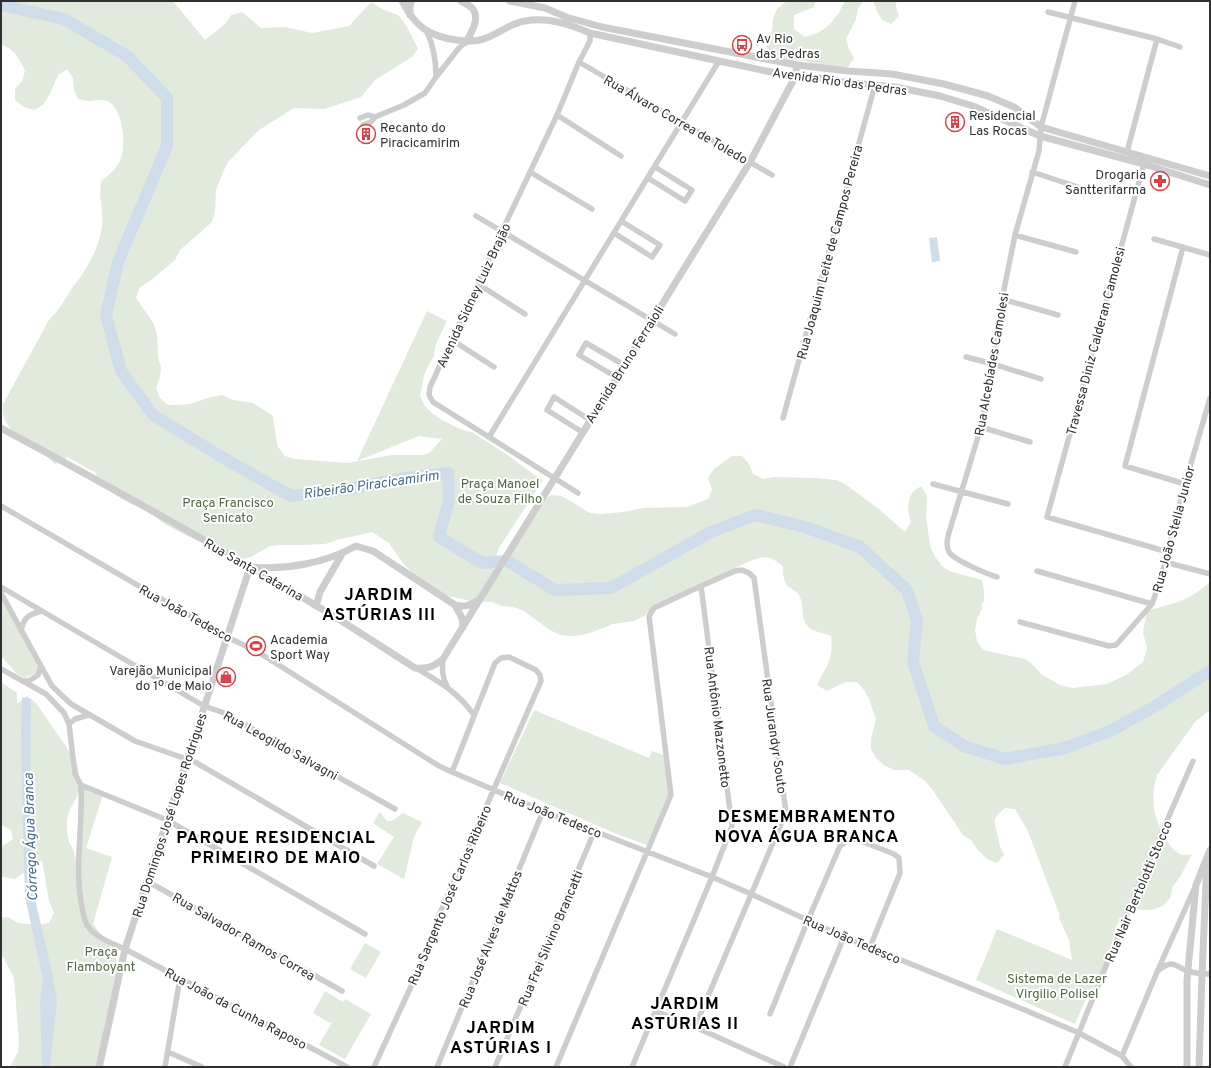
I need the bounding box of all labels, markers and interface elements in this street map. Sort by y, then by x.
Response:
place label: Av Rio das Pedras [756,32,820,63]
bus stop icon: Av Rio das Pedras [731,34,753,56]
street label: Avenida Rio das Pedras [771,66,908,100]
street label: Rua Álvaro Correa de Toledo [600,71,751,169]
place label: Residencial Las Rocas [969,109,1036,140]
building icon: Residencial Las Rocas [944,111,966,133]
place label: Recanto do Piracicamirim [380,121,460,152]
building icon: Recanto do Piracicamirim [355,123,377,145]
street label: Rua Joaquim Leite de Campos Pereira [795,143,867,362]
place label: Drogaria Santterifarma [1065,168,1146,199]
pharmacy icon: Drogaria Santterifarma [1149,170,1171,192]
street label: Avenida Sidney Luiz Brajão [434,221,515,371]
street label: Travessa Diniz Calderan Camolesi [1064,245,1130,438]
street label: Rua Alcebíades Camolesi [972,291,1013,437]
street label: Avenida Bruno Ferraioli [583,303,668,427]
street label: Rua João Stella Junior [1150,464,1200,595]
water label: Ribeirão Piracicamirim [302,467,441,503]
park label: Praça Manoel de Souza Filho [458,477,542,508]
park label: Praça Francisco Senicato [182,496,274,527]
street label: Rua Santa Catarina [201,536,305,606]
street label: Rua João Tedesco [136,582,235,647]
district label: JARDIM ASTÚRIAS III [322,585,436,627]
place label: Academia Sport Way [270,633,330,664]
sports icon: Academia Sport Way [245,635,267,657]
street label: Rua Antônio Mazzonetto [699,646,733,789]
place label: Varejão Municipal do 1º de Maio [109,664,212,695]
shop icon: Varejão Municipal do 1º de Maio [215,666,237,688]
street label: Rua Jurandyr Souto [757,678,789,795]
street label: Rua Leogildo Salvagni [220,709,340,785]
street label: Rua Domingos José Lopes Rodrigues [130,711,212,920]
water label: Córrego Água Branca [20,772,42,901]
street label: Rua João Tedesco [501,789,604,843]
street label: Rua Sargento José Carlos Ribeiro [406,803,496,988]
district label: DESMEMBRAMENTO NOVA ÁGUA BRANCA [715,807,899,849]
street label: Rua Nair Bertolotti Stocco [1103,818,1177,965]
district label: PARQUE RESIDENCIAL PRIMEIRO DE MAIO [176,828,376,870]
street label: Rua Frei Silvino Brancatti [516,868,588,1009]
street label: Rua José Alves de Mattos [457,869,527,1011]
street label: Rua Salvador Ramos Correa [169,890,317,985]
street label: Rua João Tedesco [800,913,902,969]
park label: Praça Flamboyant [66,945,136,976]
street label: Rua João da Cunha Raposo [161,966,309,1054]
park label: Sistema de Lazer Virgilio Polisel [1007,972,1107,1003]
district label: JARDIM ASTÚRIAS II [631,994,739,1036]
district label: JARDIM ASTÚRIAS I [450,1018,552,1060]

